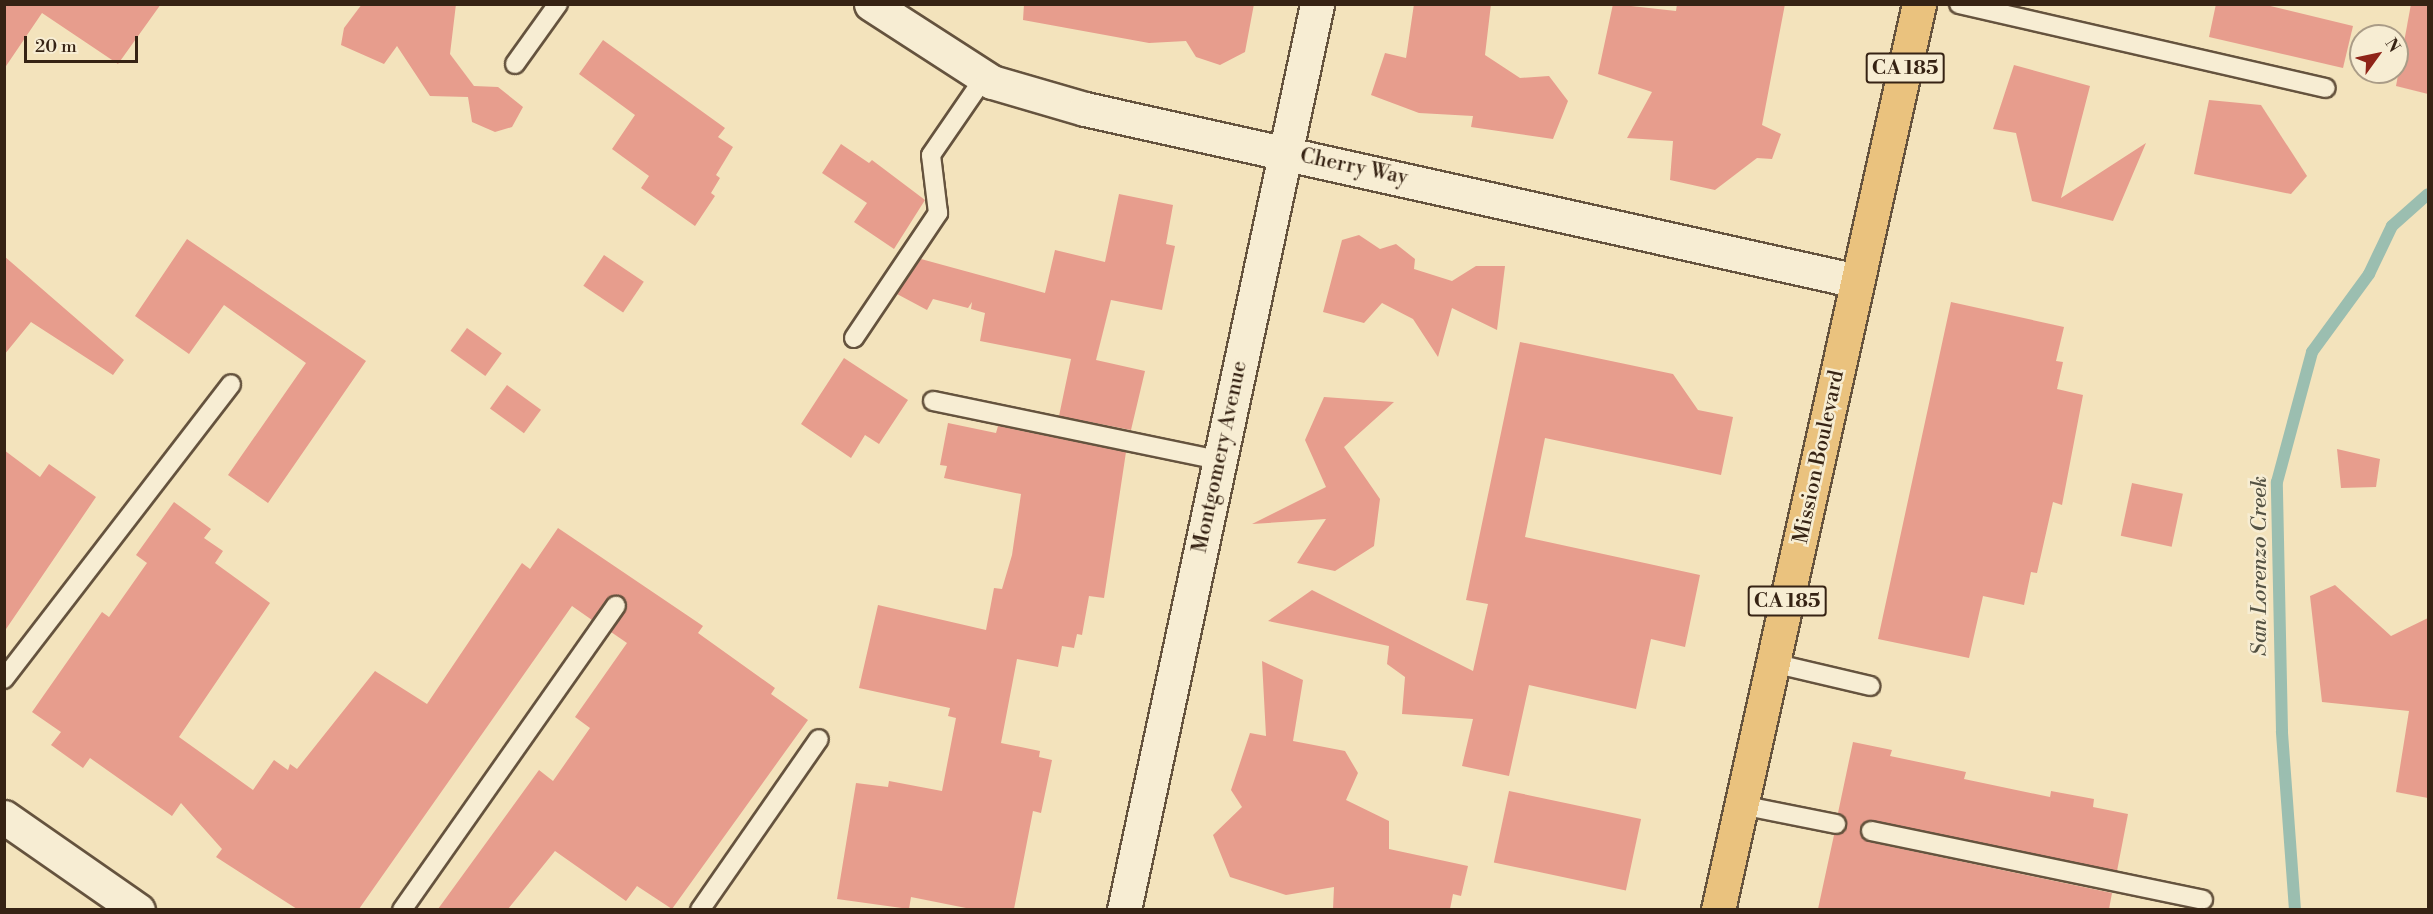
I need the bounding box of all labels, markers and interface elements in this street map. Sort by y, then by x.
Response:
scale bar [27,24,141,62]
north arrow [2349,24,2409,84]
text: 20 m [35,35,77,58]
text: N [2381,35,2404,56]
road number: CA 185 [1864,51,1946,85]
street label: Cherry Way [1298,143,1410,191]
street label: Montgomery Avenue [1187,359,1253,555]
street label: Mission Boulevard [1788,368,1850,546]
water label: San Lorenzo Creek [2247,476,2273,656]
road number: CA 185 [1746,584,1828,618]

